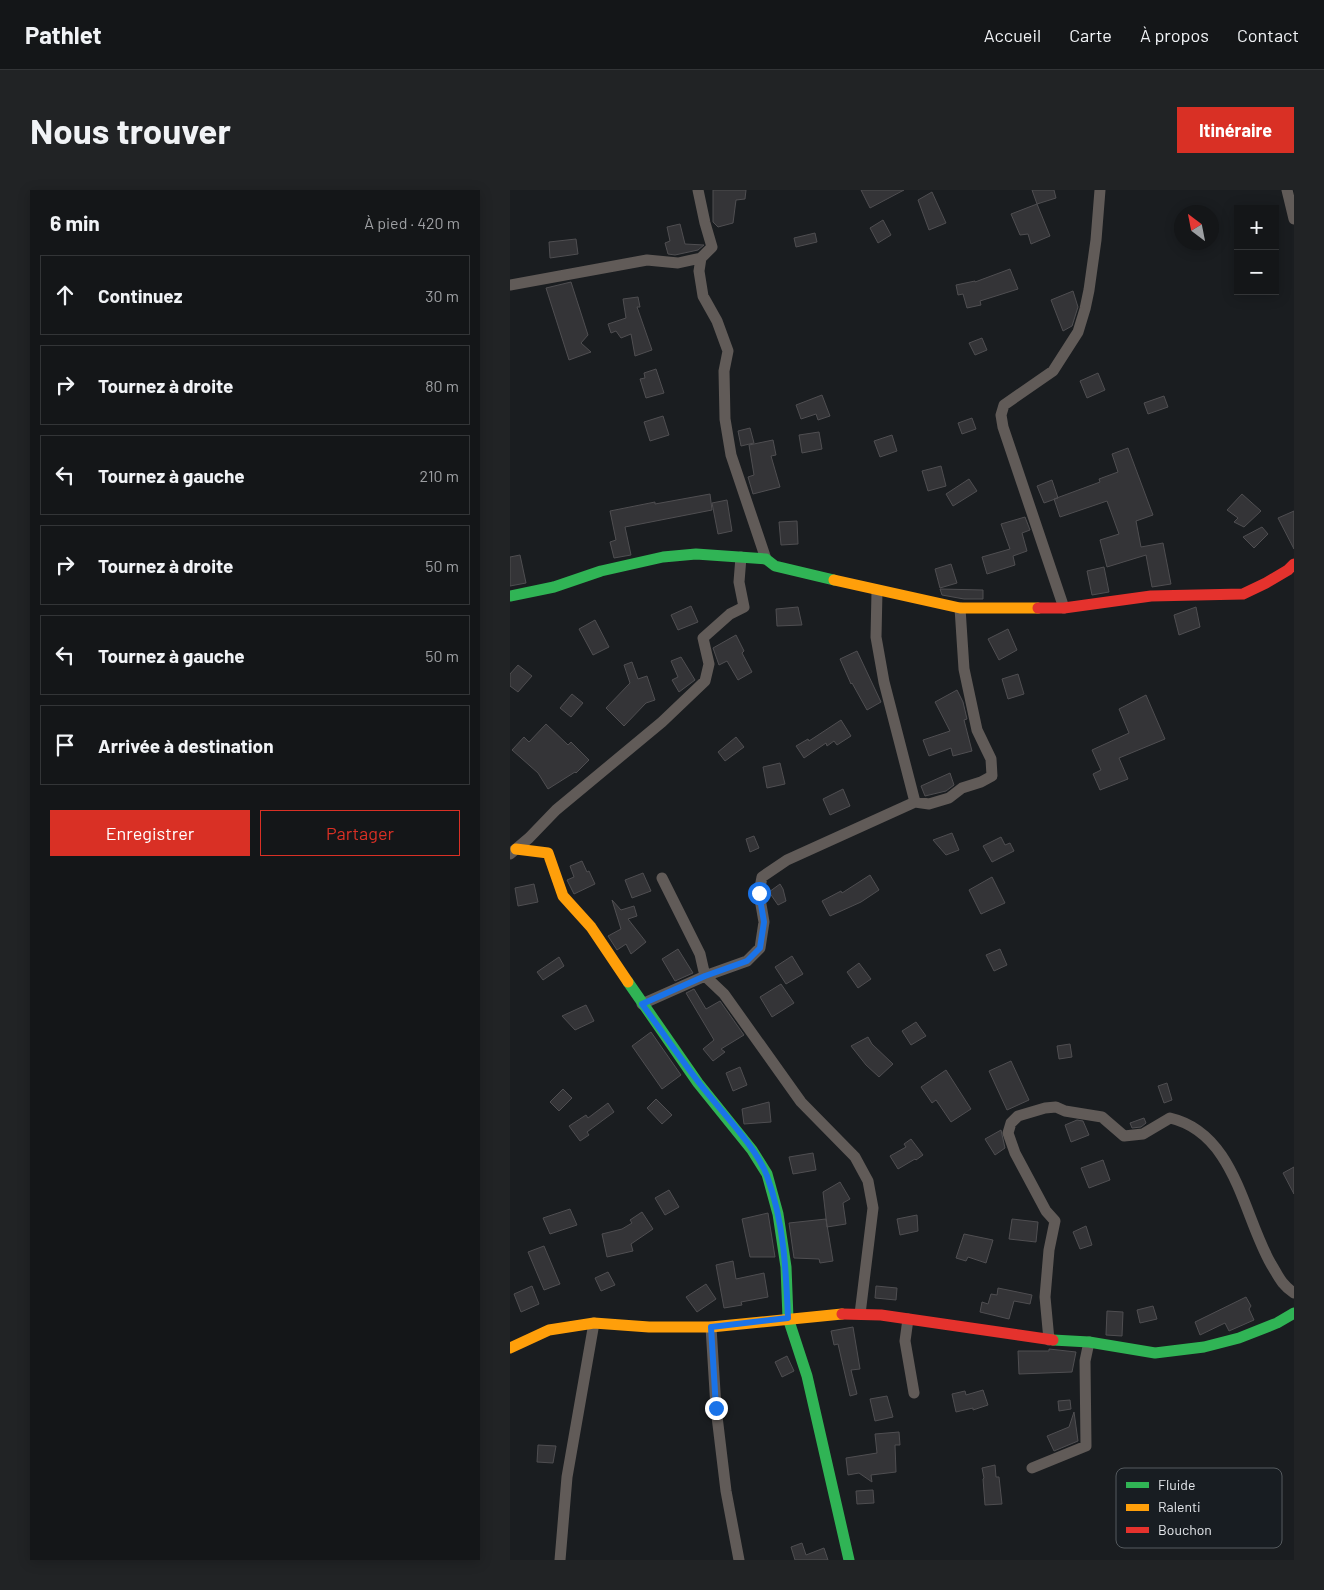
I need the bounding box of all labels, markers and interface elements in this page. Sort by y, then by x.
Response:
text: Pathlet [25,20,102,49]
text: Accueil [984,24,1041,46]
text: Carte [1069,24,1112,46]
text: À propos [1140,24,1209,46]
text: Contact [1237,24,1299,46]
button: Itinéraire [1177,107,1294,153]
text: Nous trouver [30,109,231,151]
north arrow [1174,205,1219,250]
map controls [1234,205,1279,295]
button: + [1234,205,1279,250]
text: 6 min [50,210,100,235]
text: À pied · 420 m [364,213,460,232]
button: − [1234,250,1279,295]
icon: ahead [51,281,79,309]
text: Continuez [98,284,182,307]
text: 30 m [425,286,459,305]
icon: right [51,371,79,399]
text: Tournez à droite [98,374,234,397]
text: 80 m [425,376,459,395]
icon: left [51,461,79,489]
text: Tournez à gauche [98,464,245,487]
text: 210 m [420,466,459,485]
icon: right [51,551,79,579]
text: Tournez à droite [98,554,234,577]
text: 50 m [425,556,459,575]
icon: left [51,641,79,669]
text: Tournez à gauche [98,644,245,667]
text: 50 m [425,646,459,665]
icon: arrive [51,731,79,759]
text: Arrivée à destination [98,734,274,757]
button: Enregistrer [50,810,250,856]
button: Partager [260,810,460,856]
route start [748,882,771,905]
route end [705,1397,728,1420]
legend [1116,1468,1282,1548]
text: Fluide [1158,1476,1195,1493]
text: Ralenti [1158,1498,1201,1515]
text: Bouchon [1158,1521,1212,1538]

